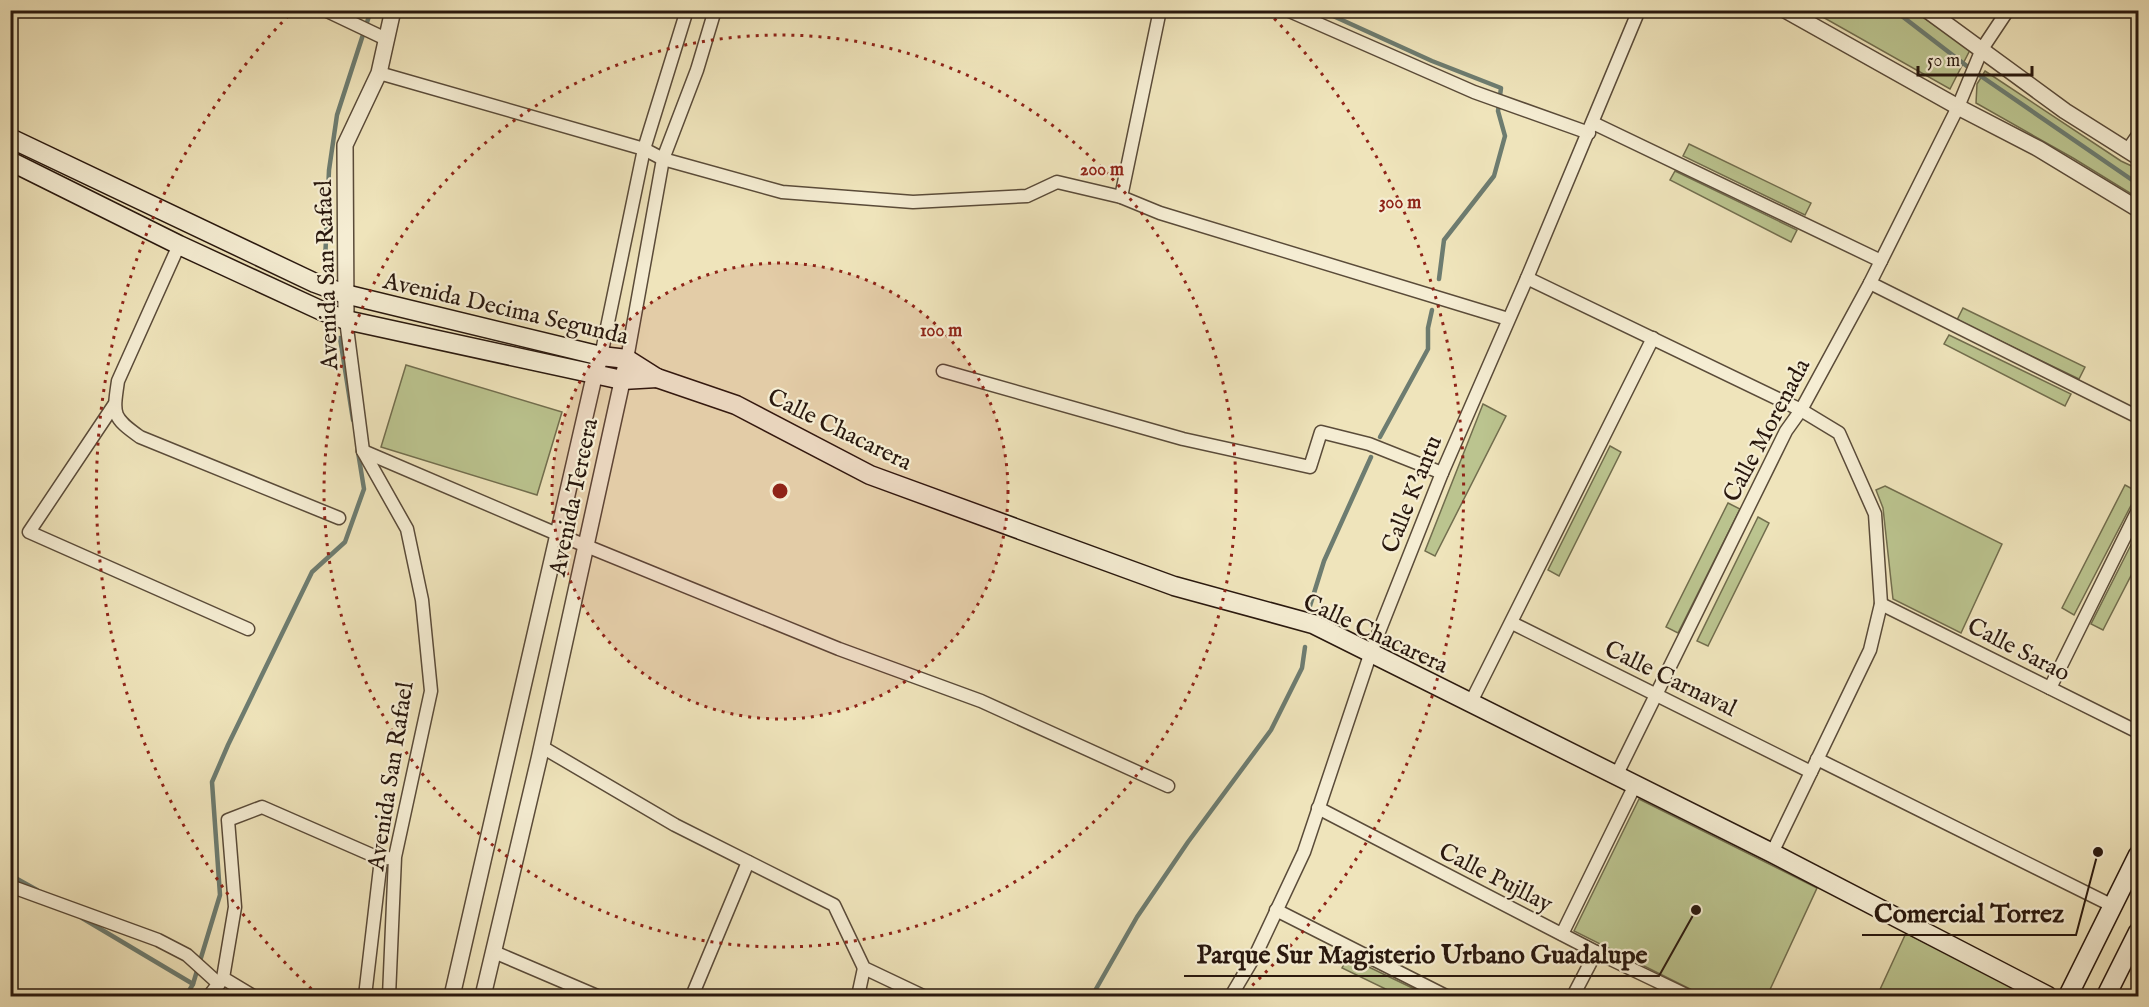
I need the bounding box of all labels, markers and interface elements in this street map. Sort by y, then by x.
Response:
scale bar [1918,39,2032,77]
text: 50 m [1927,50,1960,73]
text: 200 m [1080,159,1124,182]
street label: Avenida San Rafael [309,179,346,372]
text: 300 m [1379,192,1421,215]
street label: Avenida Decima Segunda [379,266,632,353]
text: 100 m [920,320,962,343]
street label: Calle Morenada [1717,353,1818,508]
street label: Calle Chacarera [762,382,917,479]
street label: Avenida Tercera [542,415,606,580]
street label: Calle K'antu [1375,431,1450,558]
centre of rings [770,481,790,501]
street label: Calle Chacarera [1298,587,1454,682]
street label: Calle Sarao [1962,611,2075,690]
street label: Calle Carnaval [1599,634,1742,725]
street label: Avenida San Rafael [361,679,422,874]
street label: Calle Pujllay [1433,836,1558,920]
callout: Comercial Torrez [1862,891,2076,935]
text: Comercial Torrez [1874,898,2064,931]
callout: Parque Sur Magisterio Urbano Guadalupe [1184,932,1659,976]
text: Parque Sur Magisterio Urbano Guadalupe [1197,939,1648,972]

